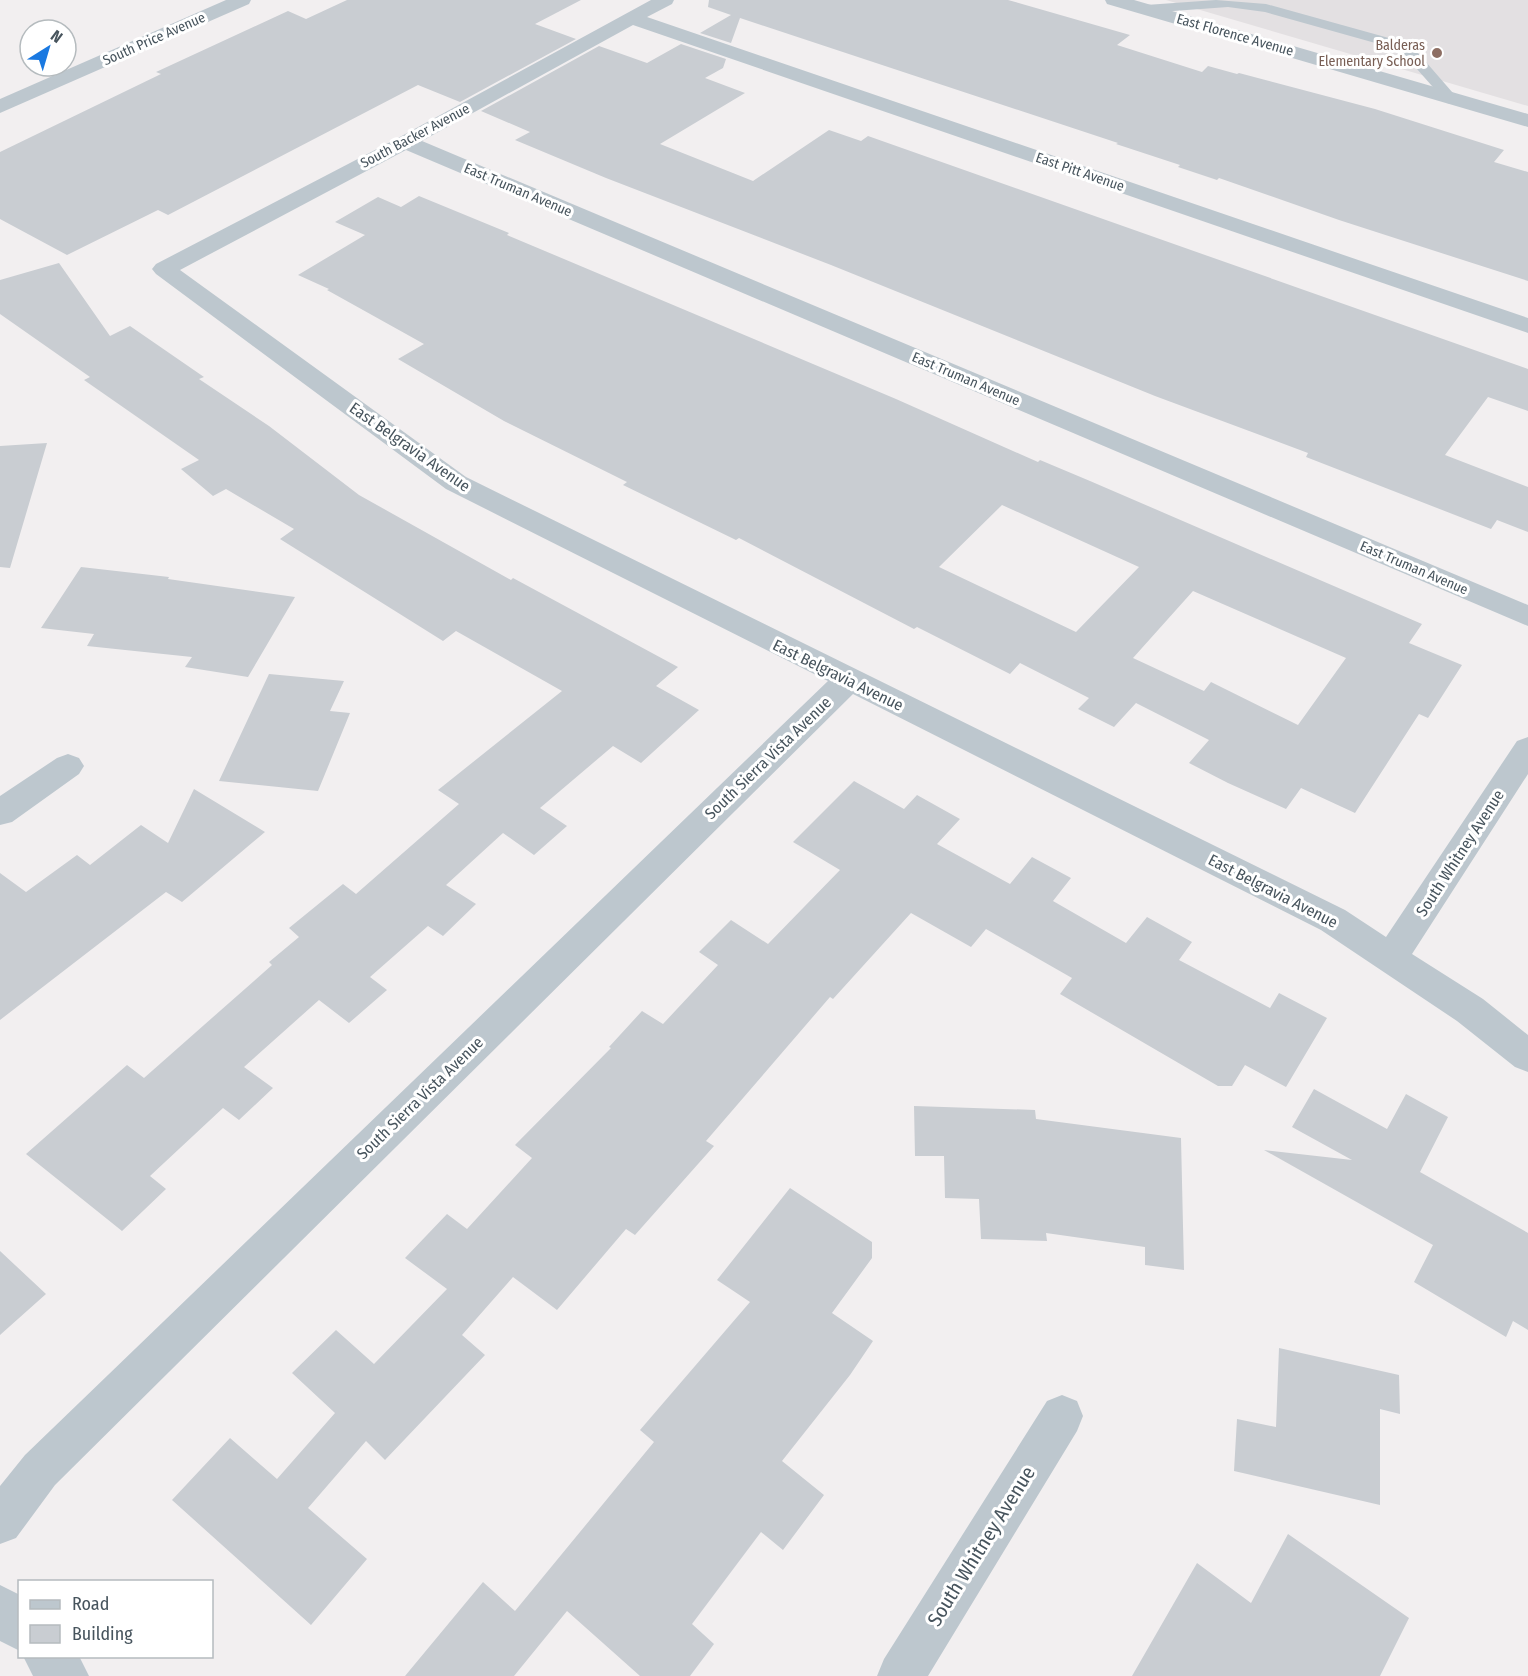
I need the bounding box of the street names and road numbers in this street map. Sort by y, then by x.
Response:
street label: South Price Avenue [100,9,208,69]
street label: East Florence Avenue [1175,10,1295,60]
street label: South Backer Avenue [358,100,472,172]
street label: East Pitt Avenue [1034,149,1127,195]
street label: East Truman Avenue [461,160,575,220]
street label: East Truman Avenue [909,349,1023,409]
street label: East Belgravia Avenue [346,398,474,496]
street label: East Truman Avenue [1357,538,1471,598]
street label: East Belgravia Avenue [770,635,906,715]
street label: South Sierra Vista Avenue [701,693,835,823]
street label: South Whitney Avenue [1412,786,1508,920]
street label: East Belgravia Avenue [1205,850,1341,932]
street label: South Sierra Vista Avenue [353,1033,487,1163]
street label: South Whitney Avenue [922,1462,1040,1630]

